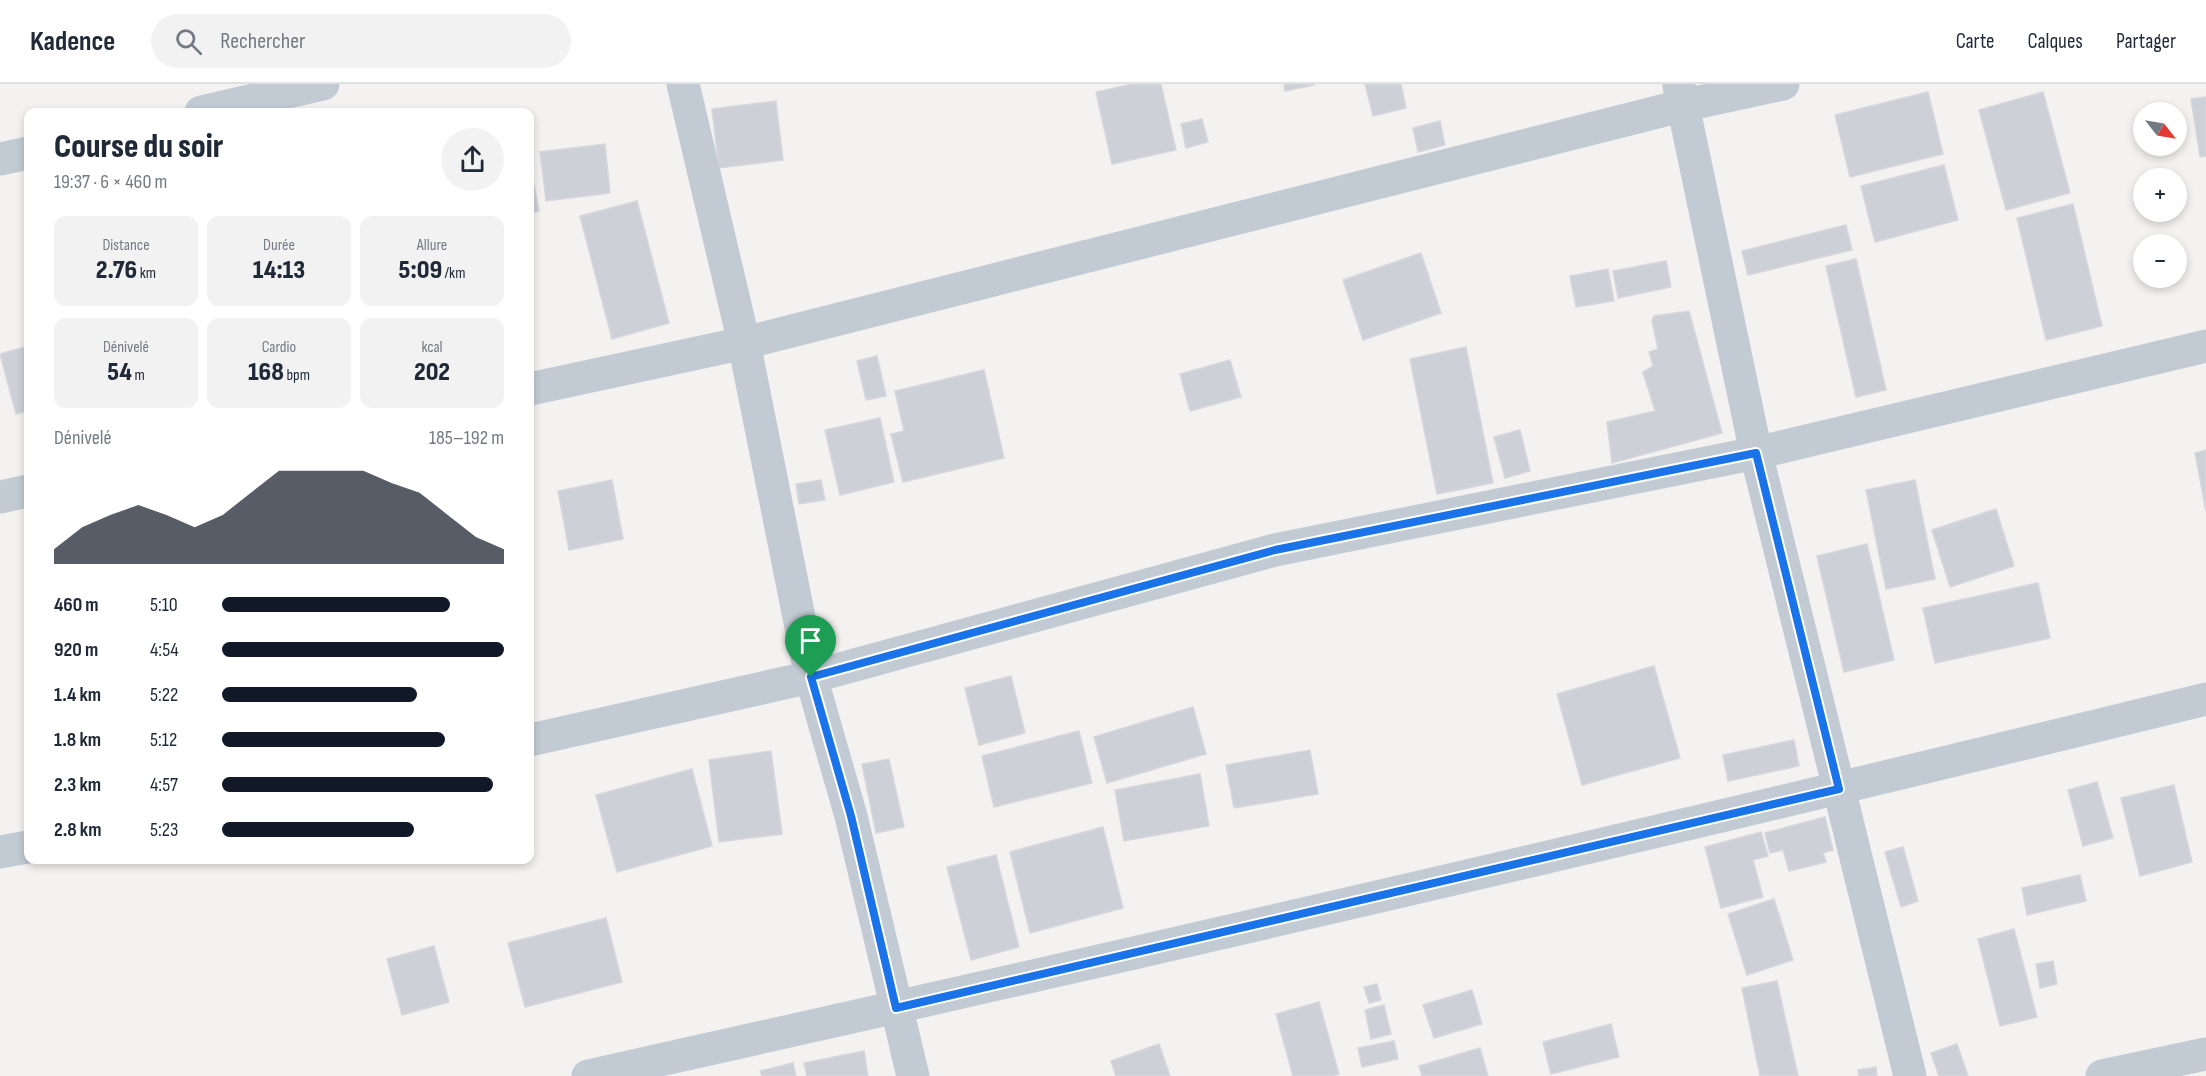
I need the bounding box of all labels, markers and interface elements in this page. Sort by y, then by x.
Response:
search box [151,14,571,68]
text: Kadence [30,25,115,58]
icon: search [172,25,205,58]
text: Rechercher [220,28,305,55]
text: Carte [1956,29,1995,54]
text: Calques [2028,29,2083,54]
text: Partager [2116,29,2176,54]
north arrow [2133,102,2187,156]
map controls [2133,102,2187,288]
text: Course du soir [54,127,223,167]
button: share [441,128,504,191]
button: + [2133,168,2187,222]
text: 19:37 · 6 × 460 m [54,170,167,194]
button: − [2133,234,2187,288]
text: Distance [102,236,150,255]
text: Durée [263,236,295,255]
text: Allure [417,236,447,255]
text: 2.76 [96,255,137,286]
text: 14:13 [253,255,305,286]
text: 5:09 [399,255,442,286]
text: km [137,264,156,283]
text: /km [442,264,465,283]
text: Dénivelé [103,338,149,357]
text: Cardio [262,338,296,357]
text: kcal [421,338,443,357]
text: 54 [107,357,132,388]
text: 168 [248,357,284,388]
text: 202 [414,357,450,388]
text: m [132,366,145,385]
text: bpm [284,366,310,385]
text: Dénivelé [54,426,112,450]
text: 185–192 m [429,426,504,450]
text: 460 m [54,593,99,617]
text: 5:10 [150,593,178,617]
pin [785,615,836,677]
icon: arrive [794,624,827,657]
text: 920 m [54,638,98,662]
text: 4:54 [150,638,179,662]
text: 1.4 km [54,683,101,707]
text: 5:22 [150,683,178,707]
text: 1.8 km [54,728,101,752]
text: 5:12 [150,728,177,752]
text: 2.3 km [54,773,101,797]
text: 4:57 [150,773,178,797]
text: 2.8 km [54,818,102,842]
text: 5:23 [150,818,178,842]

